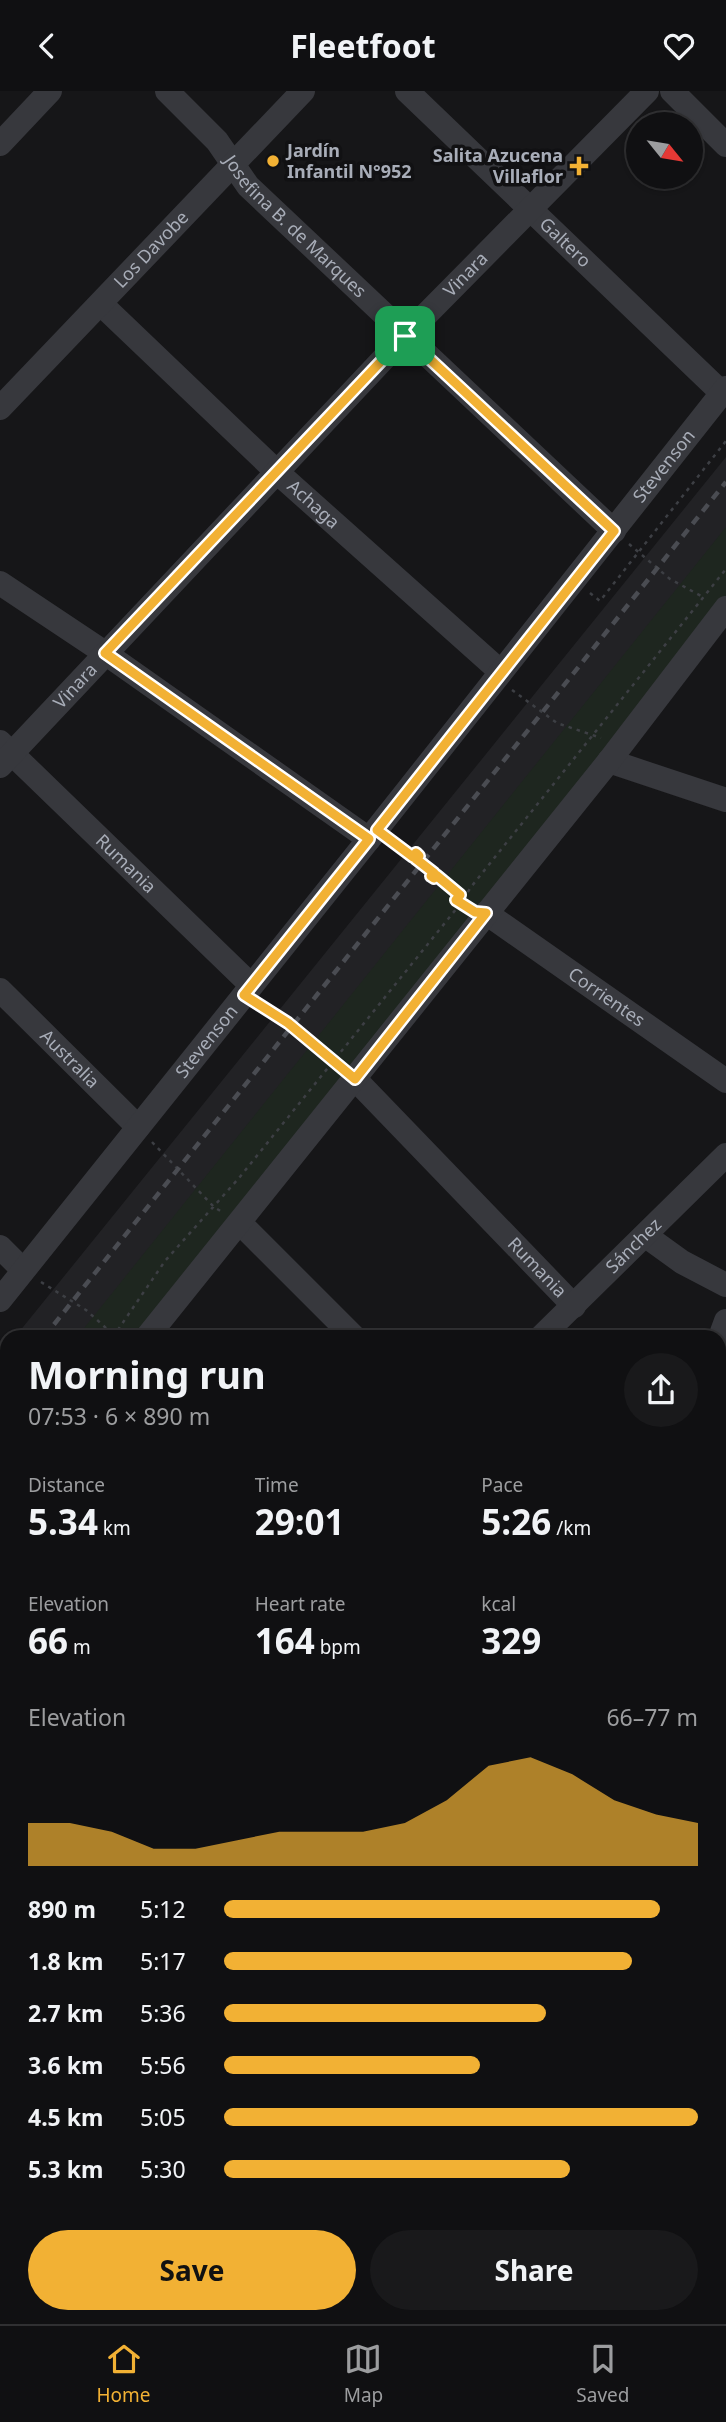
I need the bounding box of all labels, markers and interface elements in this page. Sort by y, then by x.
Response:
text: Fleetfoot [290,24,436,67]
icon: back [28,27,66,65]
icon: heart [660,27,698,65]
north arrow [626,112,704,189]
map controls [626,112,703,189]
place label: Jardín Infantil N°952 [285,138,412,183]
place label: Salita Azucena Villaflor [433,143,563,188]
street label: Josefina B. de Marques [218,148,372,302]
marker: Jardín Infantil N°952 [265,153,281,169]
marker: Salita Azucena Villaflor [569,156,589,176]
street label: Los Davobe [108,205,193,293]
street label: Galtero [535,212,597,272]
street label: Vinara [437,246,492,302]
pin [375,306,435,366]
icon: arrive [386,317,424,355]
street label: Stevenson [627,424,700,507]
street label: Achaga [283,474,345,534]
street label: Vinara [47,657,102,713]
street label: Rumania [91,828,162,898]
street label: Corrientes [564,961,650,1032]
street label: Stevenson [169,999,243,1083]
street label: Australia [35,1024,105,1093]
street label: Sánchez [600,1212,666,1278]
street label: Rumania [503,1231,572,1302]
text: Morning run [28,1348,266,1400]
button: share [624,1353,698,1427]
text: 07:53 · 6 × 890 m [28,1400,210,1432]
text: Distance [28,1472,105,1498]
text: Time [255,1472,299,1498]
text: Pace [481,1472,523,1498]
text: 5.34 [28,1498,98,1545]
text: 29:01 [255,1498,345,1545]
text: 5:26 [481,1498,551,1545]
text: km [98,1515,131,1541]
text: /km [551,1515,591,1541]
text: Elevation [28,1591,109,1617]
text: Heart rate [255,1591,345,1617]
text: kcal [481,1591,516,1617]
text: 66 [28,1617,68,1664]
text: 164 [255,1617,315,1664]
text: 329 [481,1617,541,1664]
text: m [68,1634,91,1660]
text: bpm [315,1634,361,1660]
text: Elevation [28,1701,126,1733]
text: 66–77 m [606,1701,698,1733]
text: 890 m [28,1893,96,1925]
text: 5:12 [140,1893,186,1925]
text: 1.8 km [28,1945,103,1977]
text: 5:17 [140,1945,186,1977]
text: 2.7 km [28,1997,103,2029]
text: 5:36 [140,1997,186,2029]
text: 3.6 km [28,2049,103,2081]
text: 5:56 [140,2049,186,2081]
text: 4.5 km [28,2101,103,2133]
text: 5:05 [140,2101,186,2133]
text: 5.3 km [28,2153,103,2185]
text: 5:30 [140,2153,186,2185]
button: Save [28,2230,356,2310]
button: Share [370,2230,698,2310]
tab: Home [97,2340,151,2408]
tab: Map [344,2340,383,2408]
tab: Saved [576,2340,629,2408]

